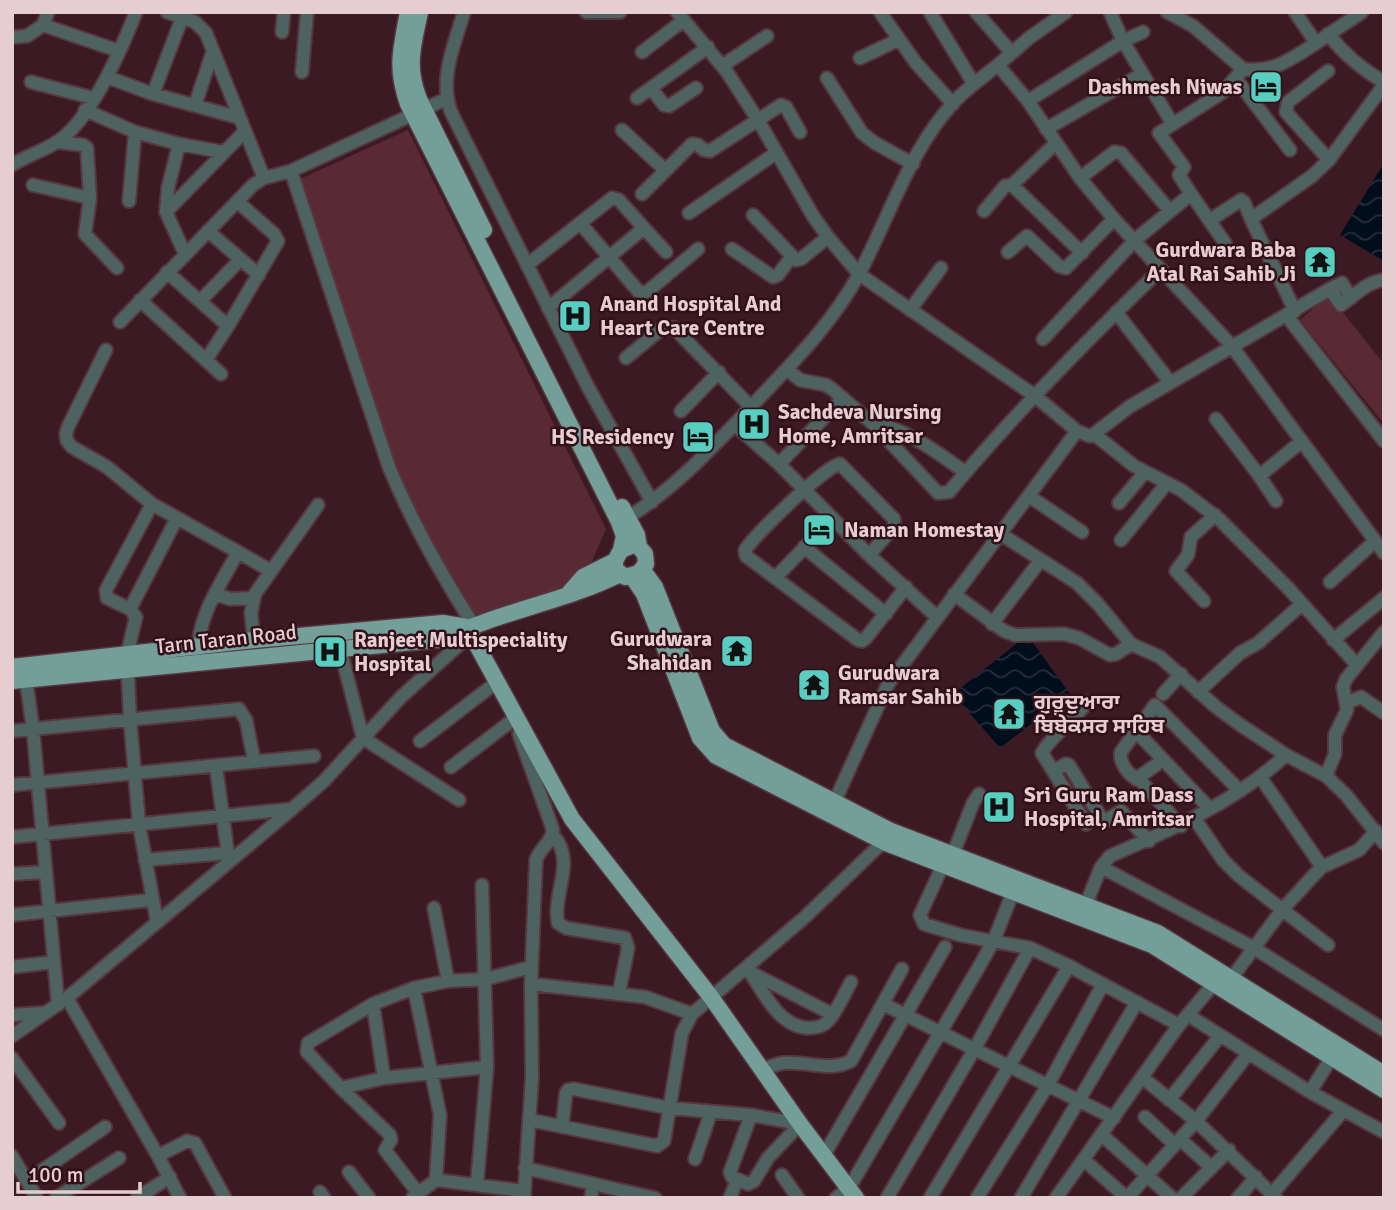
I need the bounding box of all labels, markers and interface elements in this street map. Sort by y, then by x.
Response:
hotel icon: Dashmesh Niwas [1247,68,1285,106]
place label: Dashmesh Niwas [1087,74,1242,100]
place label: Gurdwara Baba Atal Rai Sahib Ji [1147,237,1296,287]
temple icon: Gurdwara Baba Atal Rai Sahib Ji [1301,243,1339,281]
place label: Anand Hospital And Heart Care Centre [600,291,781,341]
hospital icon: Anand Hospital And Heart Care Centre [556,297,594,335]
place label: Sachdeva Nursing Home, Amritsar [778,399,942,449]
hospital icon: Sachdeva Nursing Home, Amritsar [735,405,773,443]
hotel icon: HS Residency [679,418,717,456]
place label: HS Residency [551,424,675,450]
hotel icon: Naman Homestay [800,511,838,549]
place label: Naman Homestay [844,517,1005,543]
street label: Tarn Taran Road [154,619,298,659]
place label: Gurudwara Shahidan [610,626,712,676]
place label: Ranjeet Multispeciality Hospital [354,627,568,677]
temple icon: Gurudwara Shahidan [718,632,756,670]
hospital icon: Ranjeet Multispeciality Hospital [311,633,349,671]
place label: Gurudwara Ramsar Sahib [838,660,963,710]
temple icon: Gurudwara Ramsar Sahib [795,666,833,704]
place label: ਗੁਰੂਦੁਆਰਾ ਬਿਬੇਕਸਰ ਸਾਹਿਬ [1033,689,1165,739]
temple icon: ਗੁਰੂਦੁਆਰਾ ਬਿਬੇਕਸਰ ਸਾਹਿਬ [990,695,1028,733]
place label: Sri Guru Ram Dass Hospital, Amritsar [1024,782,1194,832]
hospital icon: Sri Guru Ram Dass Hospital, Amritsar [980,788,1018,826]
scale bar [18,1150,140,1194]
text: 100 m [28,1162,83,1188]

